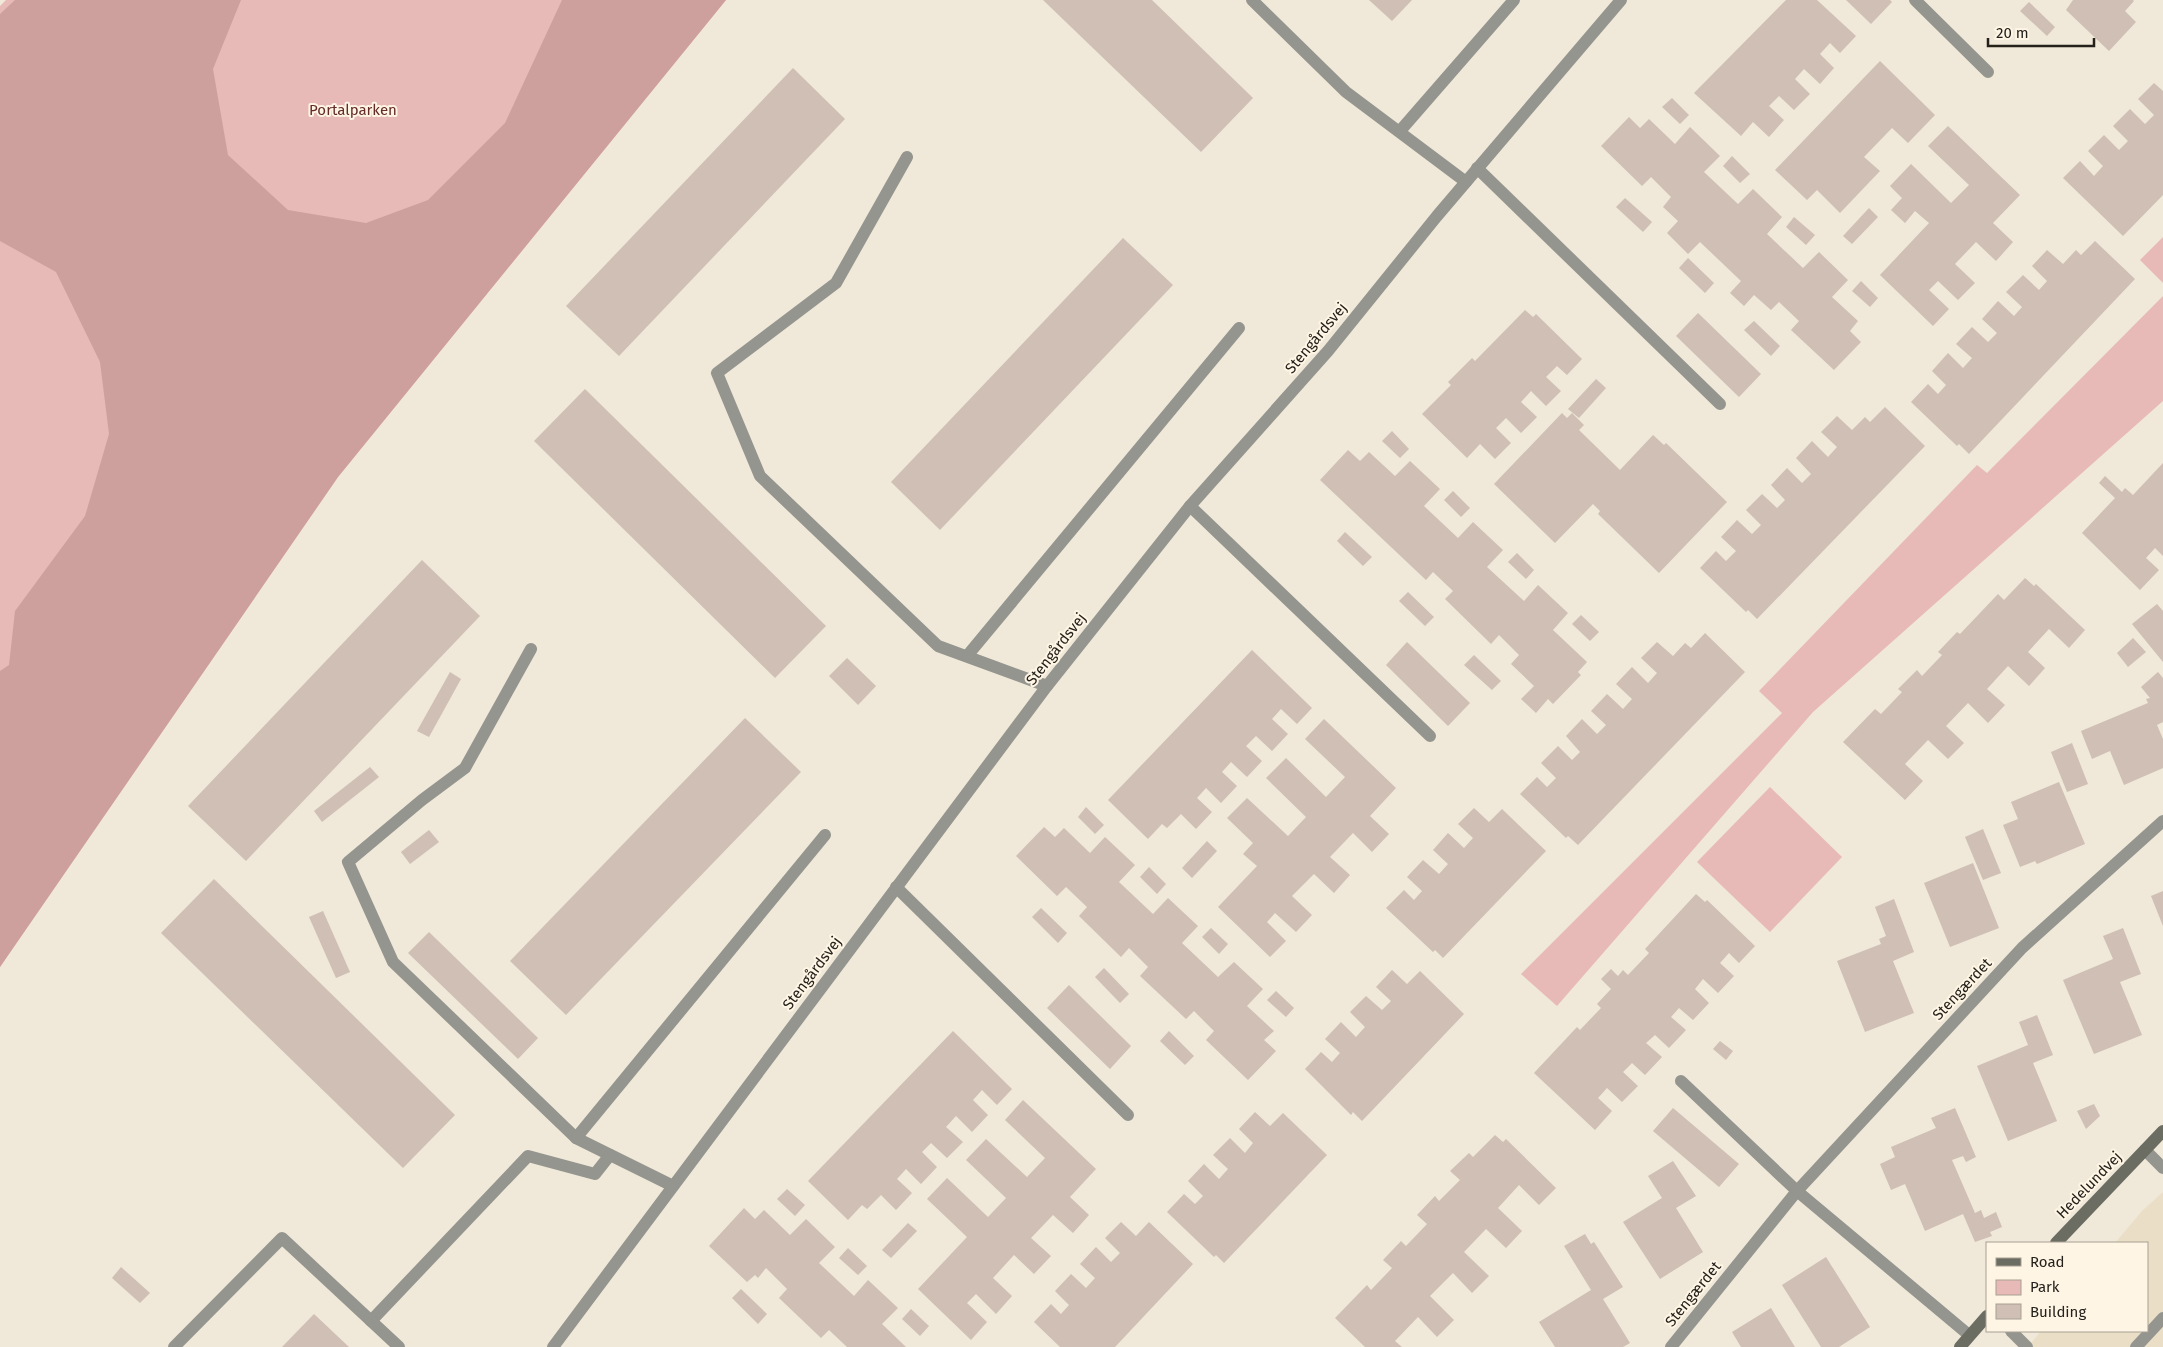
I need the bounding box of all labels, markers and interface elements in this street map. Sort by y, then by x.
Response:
scale bar [1988,15,2094,47]
text: 20 m [1996,24,2029,42]
park label: Portalparken [309,101,397,119]
street label: Stengårdsvej [1281,299,1351,377]
street label: Stengårdsvej [1022,609,1090,689]
street label: Stengårdsvej [779,933,845,1013]
street label: Stengærdet [1929,954,1996,1024]
street label: Hedelundvej [2053,1148,2125,1222]
legend [1986,1242,2148,1332]
text: Road [2030,1253,2065,1271]
street label: Stengærdet [1661,1257,1725,1330]
text: Park [2030,1278,2060,1296]
text: Building [2030,1303,2086,1321]

